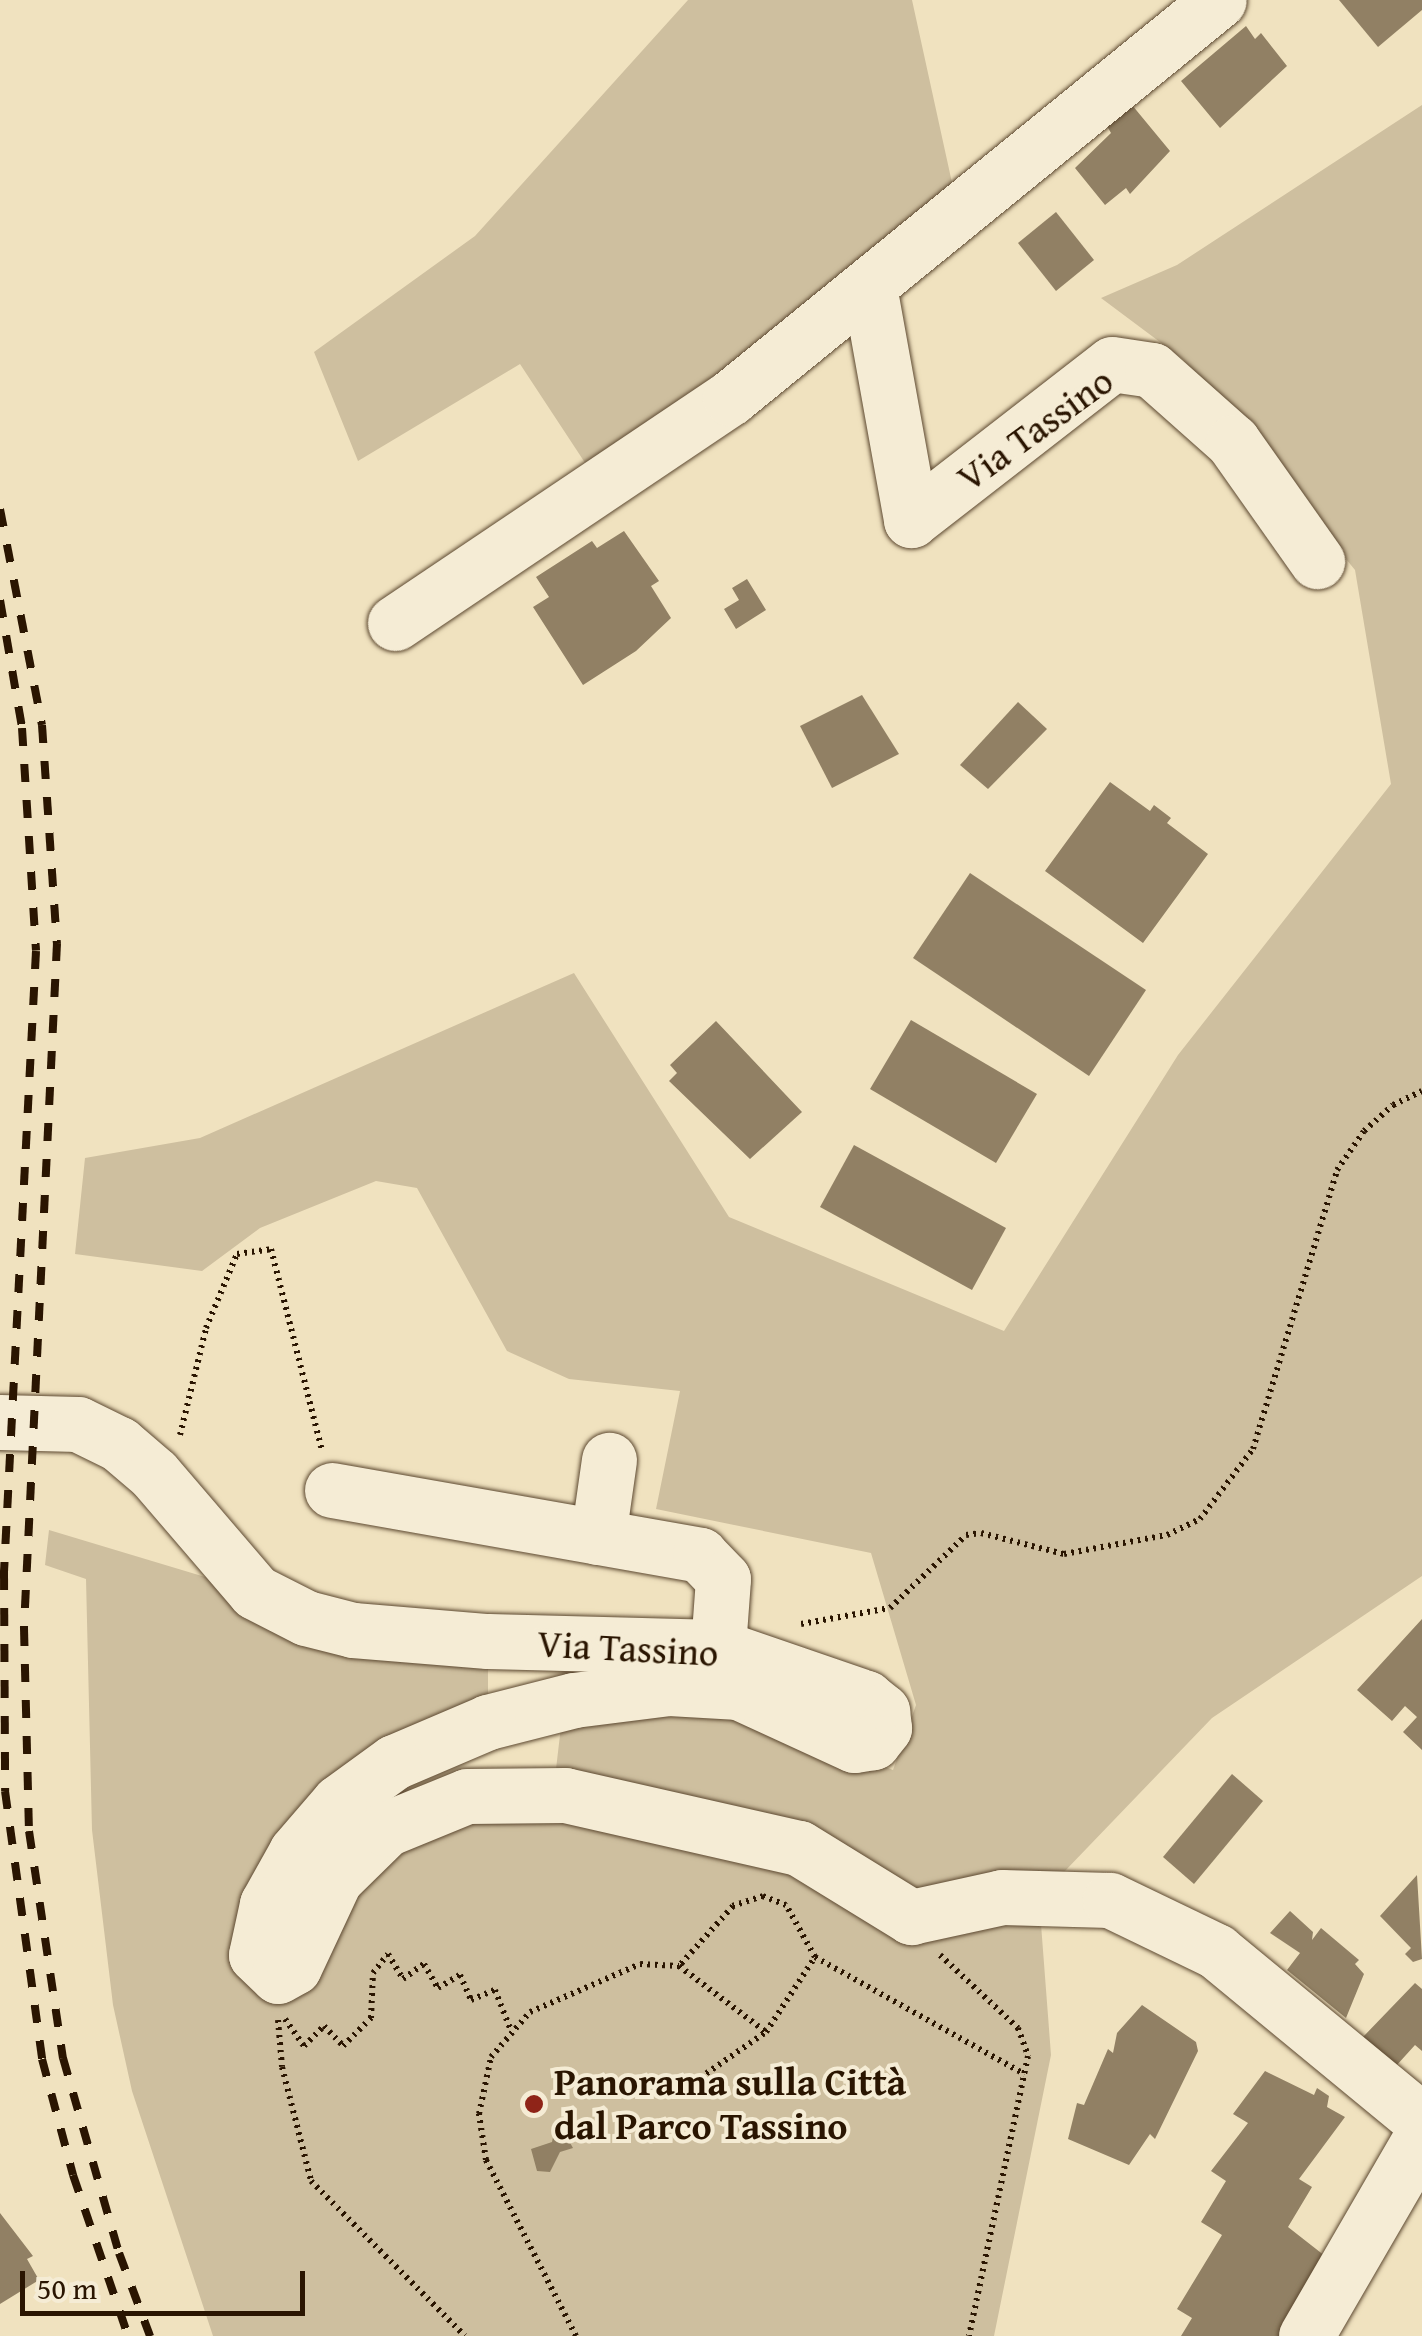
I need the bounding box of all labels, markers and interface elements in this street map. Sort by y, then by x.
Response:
street label: Via Tassino [948,357,1122,501]
street label: Via Tassino [536,1620,720,1676]
place label: Panorama sulla Città dal Parco Tassino [554,2059,906,2148]
marker: Panorama sulla Città dal Parco Tassino [523,2093,545,2115]
scale bar [25,2251,310,2313]
text: 50 m [37,2266,97,2310]

